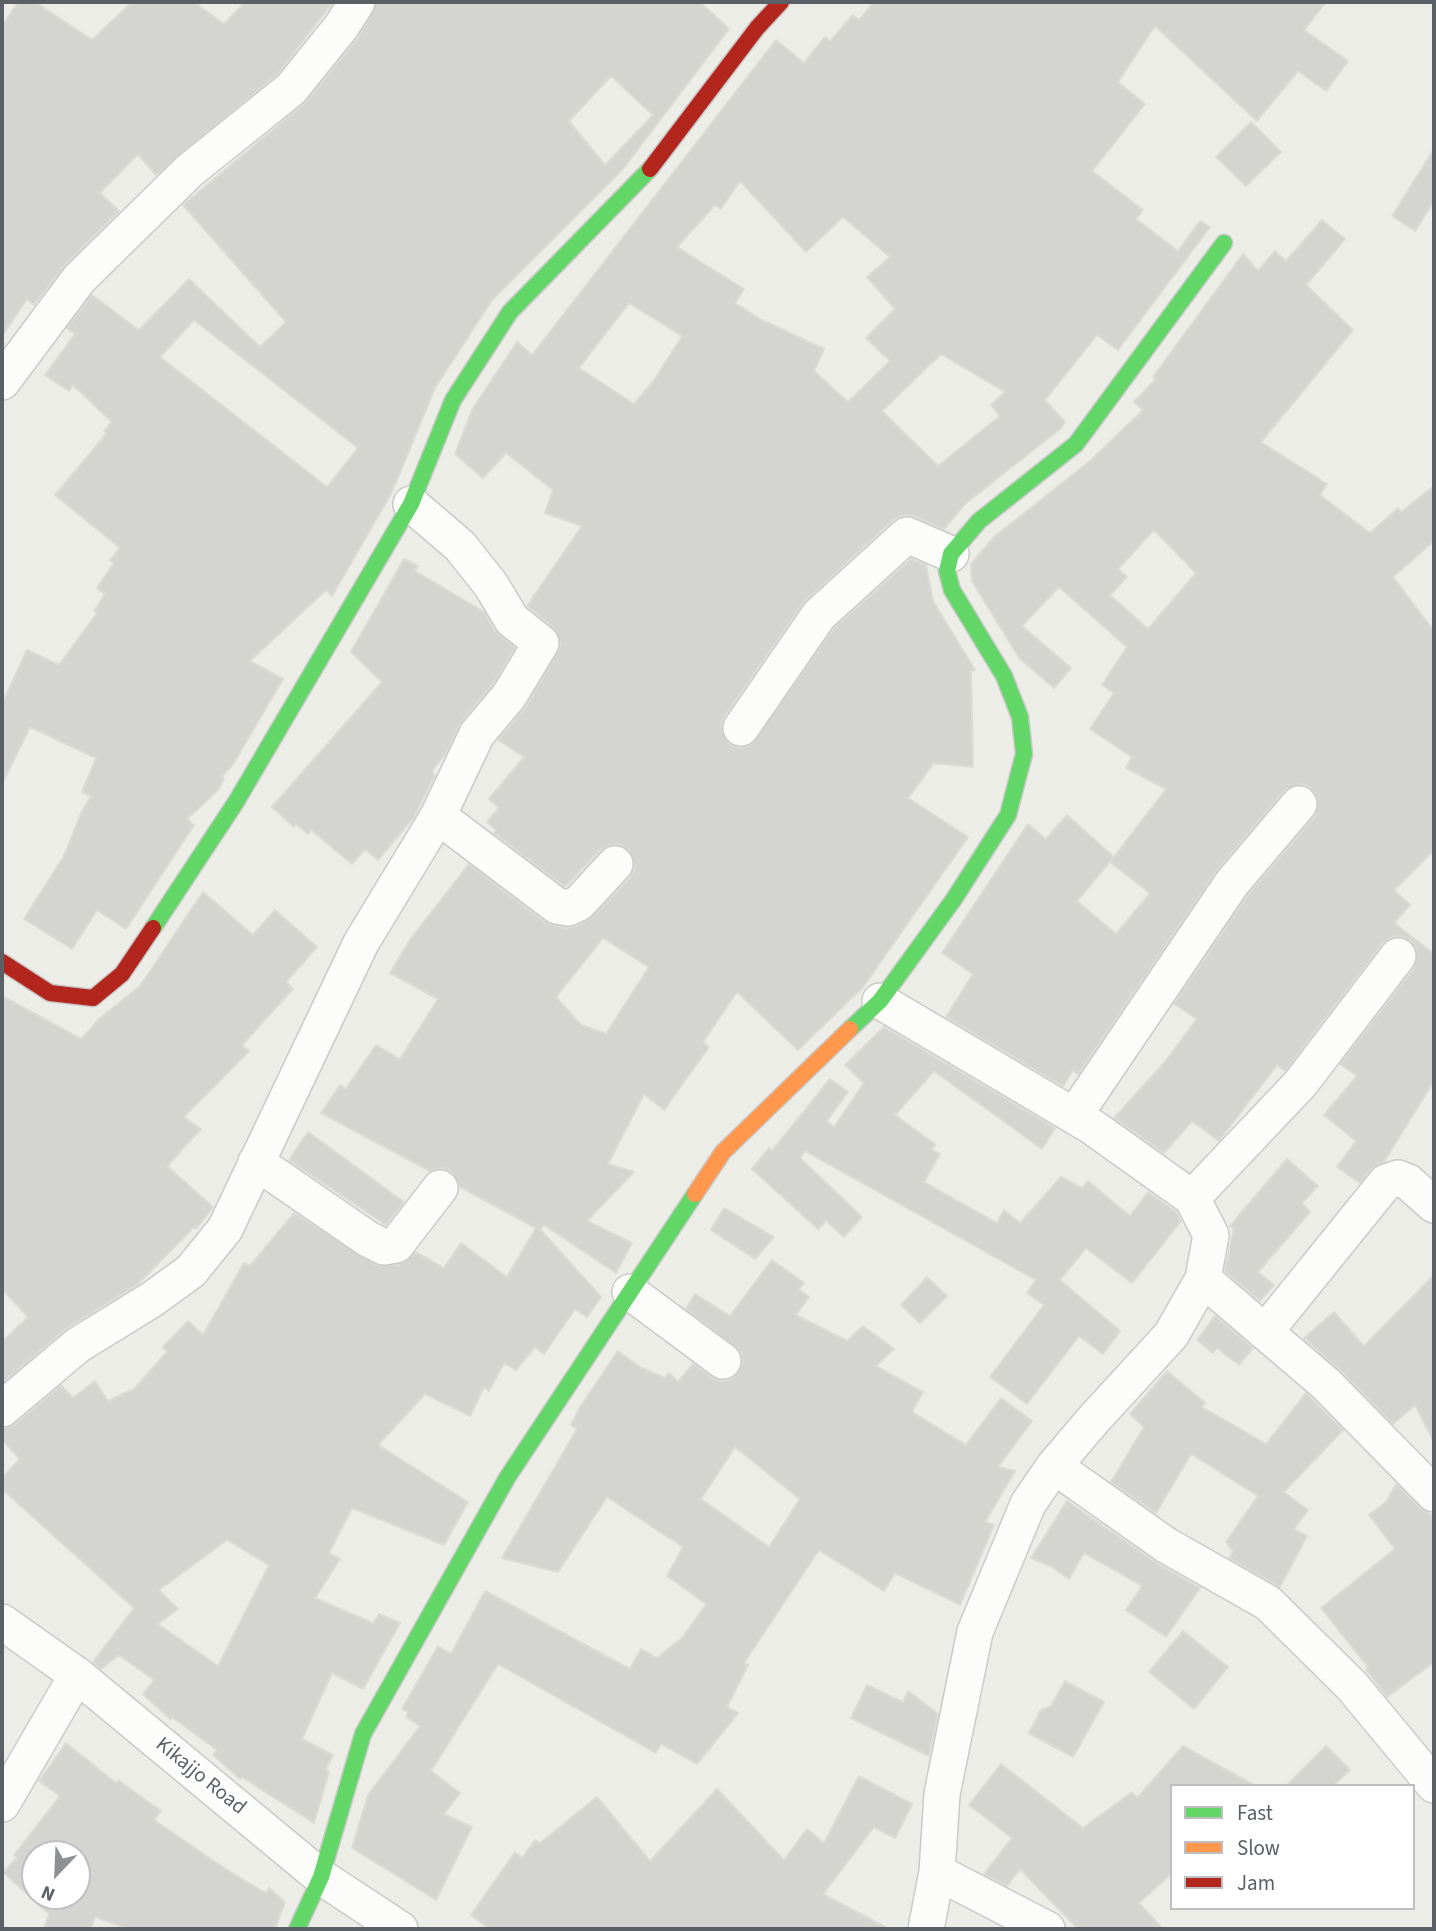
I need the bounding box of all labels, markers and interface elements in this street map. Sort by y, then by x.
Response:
street label: Kikajjo Road [150,1733,250,1821]
legend [1170,1784,1415,1910]
text: Fast [1237,1798,1273,1828]
text: Slow [1237,1833,1280,1863]
north arrow [21,1840,91,1910]
text: Jam [1237,1868,1275,1898]
text: N [37,1878,59,1908]

